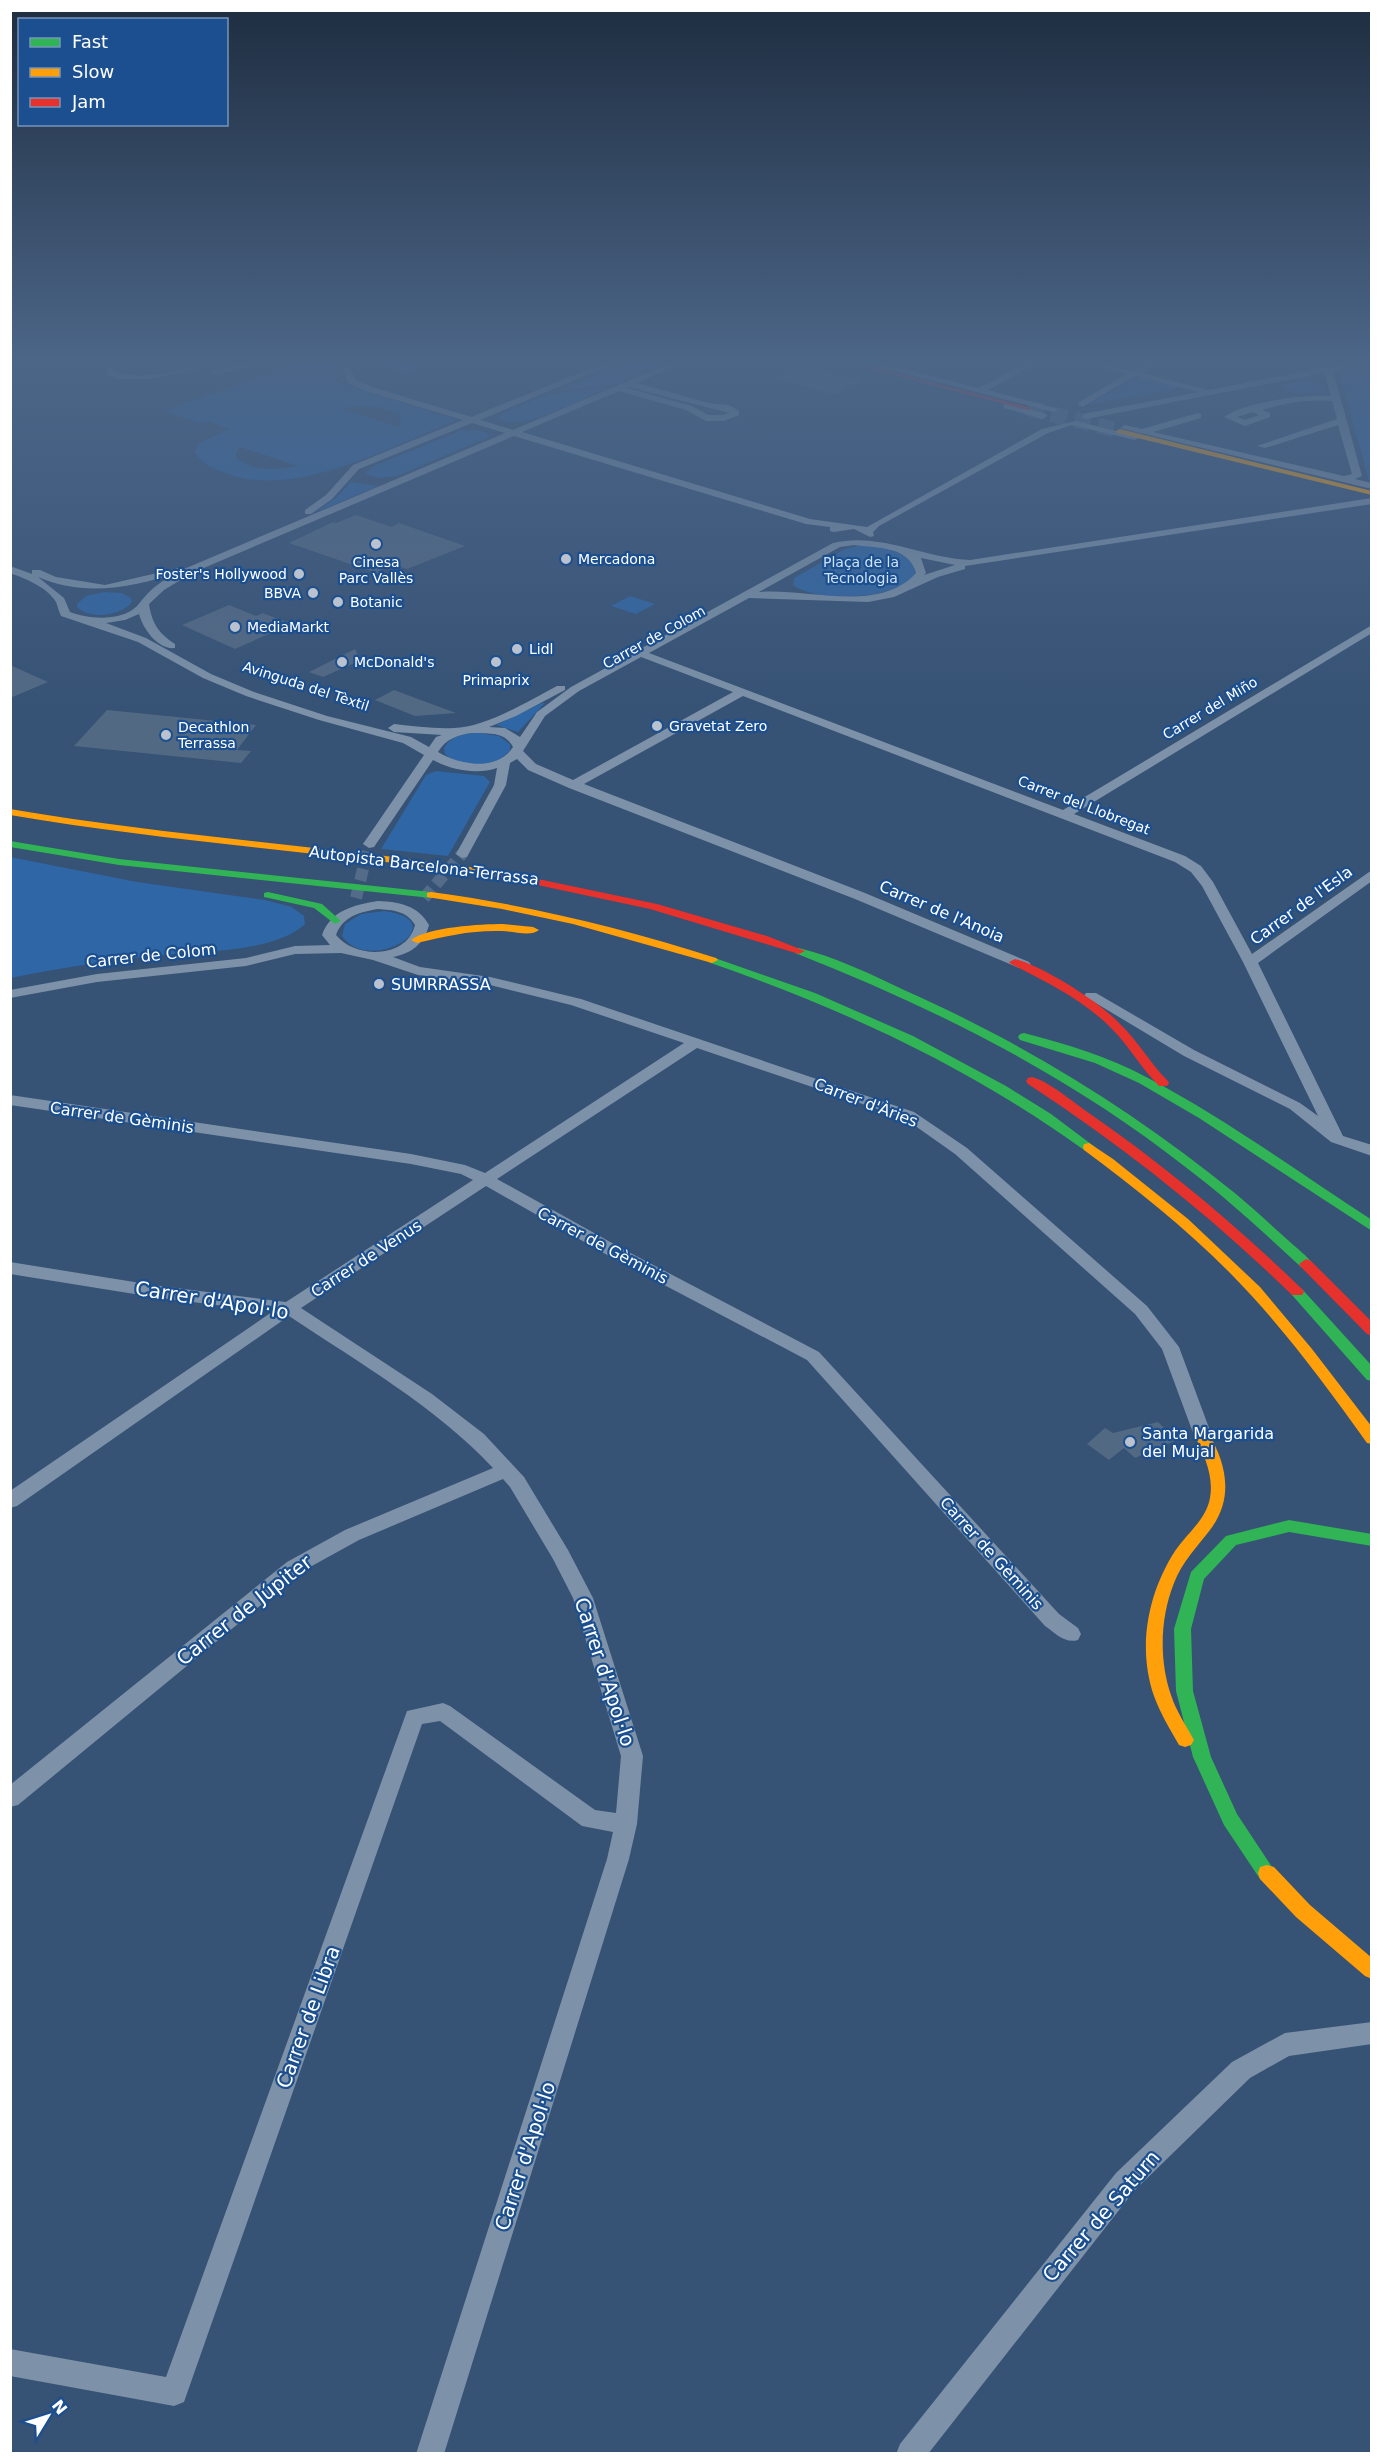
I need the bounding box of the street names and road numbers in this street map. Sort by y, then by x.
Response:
street label: Carrer de Colom [600,602,708,672]
street label: Avinguda del Tèxtil [241,658,371,714]
street label: Carrer del Miño [1160,673,1260,743]
street label: Carrer del Llobregat [1016,772,1153,838]
street label: Autopista Barcelona-Terrassa [308,842,540,889]
street label: Carrer de l'Esla [1247,862,1356,949]
street label: Carrer de l'Anoia [876,877,1007,946]
street label: Carrer de Colom [85,939,217,972]
street label: Carrer d'Àries [811,1074,920,1131]
street label: Carrer de Gèminis [49,1098,195,1137]
street label: Carrer de Gèminis [534,1203,671,1288]
street label: Carrer de Venus [307,1216,425,1301]
street label: Carrer d'Apol·lo [133,1276,291,1324]
street label: Carrer de Gèminis [936,1493,1047,1614]
street label: Carrer de Júpiter [171,1549,317,1670]
street label: Carrer d'Apol·lo [570,1594,640,1750]
street label: Carrer de Libra [271,1942,345,2092]
street label: Carrer d'Apol·lo [490,2078,560,2234]
street label: Carrer de Saturn [1037,2145,1165,2287]

